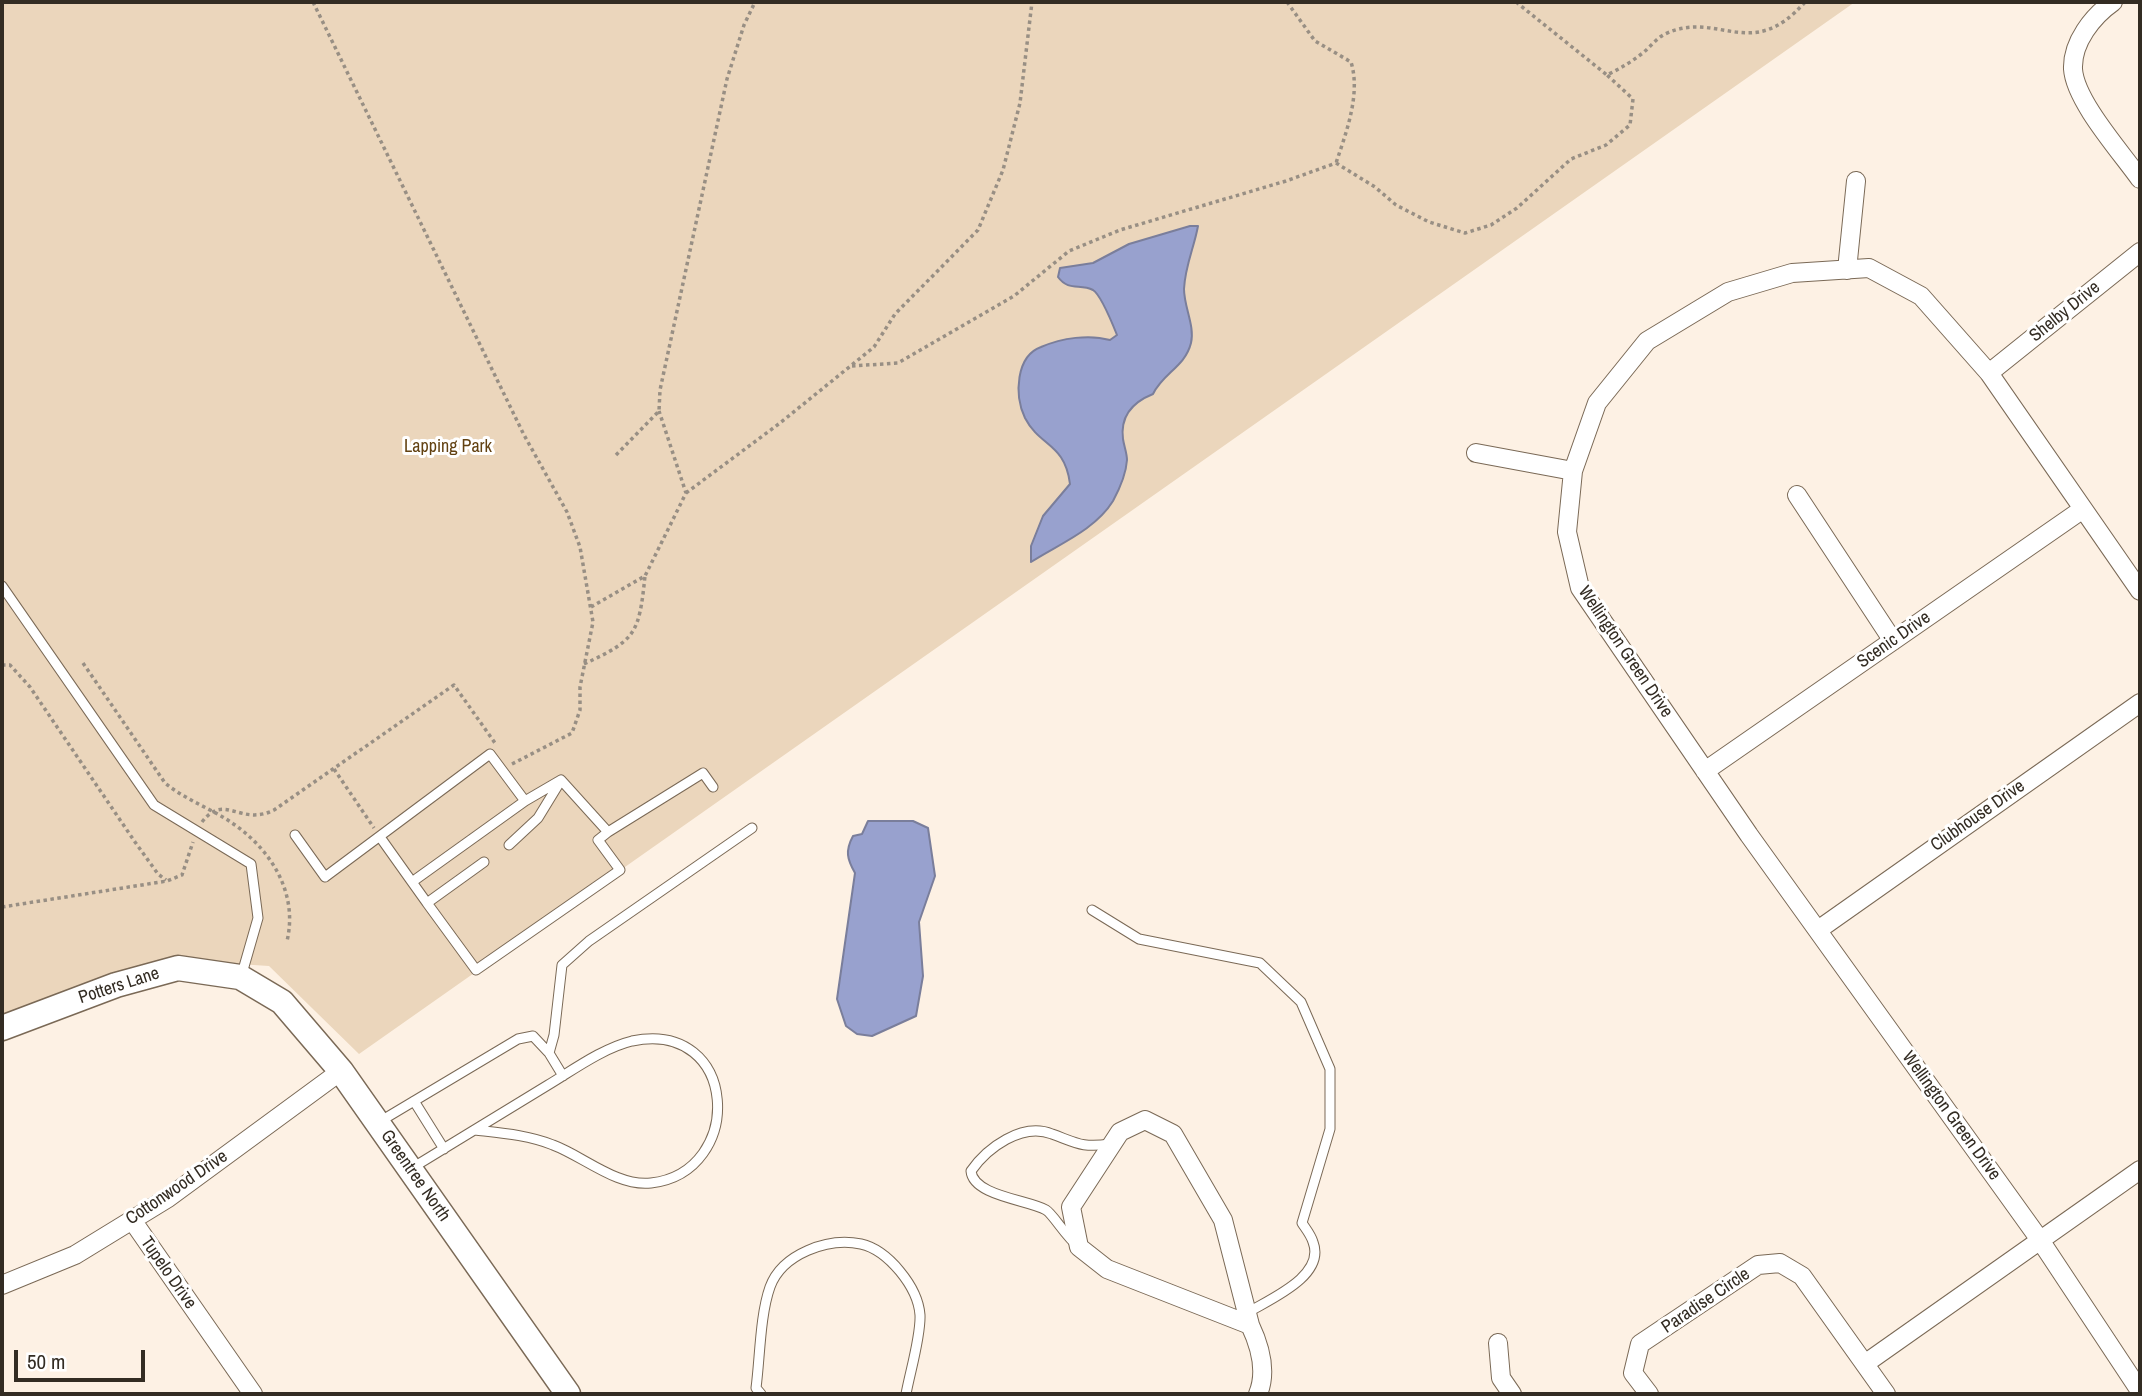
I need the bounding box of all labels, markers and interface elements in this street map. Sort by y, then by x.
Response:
street label: Shelby Drive [2025,277,2105,347]
park label: Lapping Park [404,436,492,458]
street label: Wellington Green Drive [1573,582,1677,722]
street label: Scenic Drive [1853,607,1935,673]
street label: Clubhouse Drive [1927,776,2029,856]
street label: Potters Lane [76,963,162,1009]
street label: Wellington Green Drive [1897,1047,2005,1185]
street label: Greentree North [376,1126,454,1226]
street label: Cottonwood Drive [122,1146,232,1230]
street label: Tupelo Drive [135,1233,201,1313]
street label: Paradise Circle [1658,1264,1754,1338]
scale bar [18,1336,149,1380]
text: 50 m [27,1347,65,1376]

